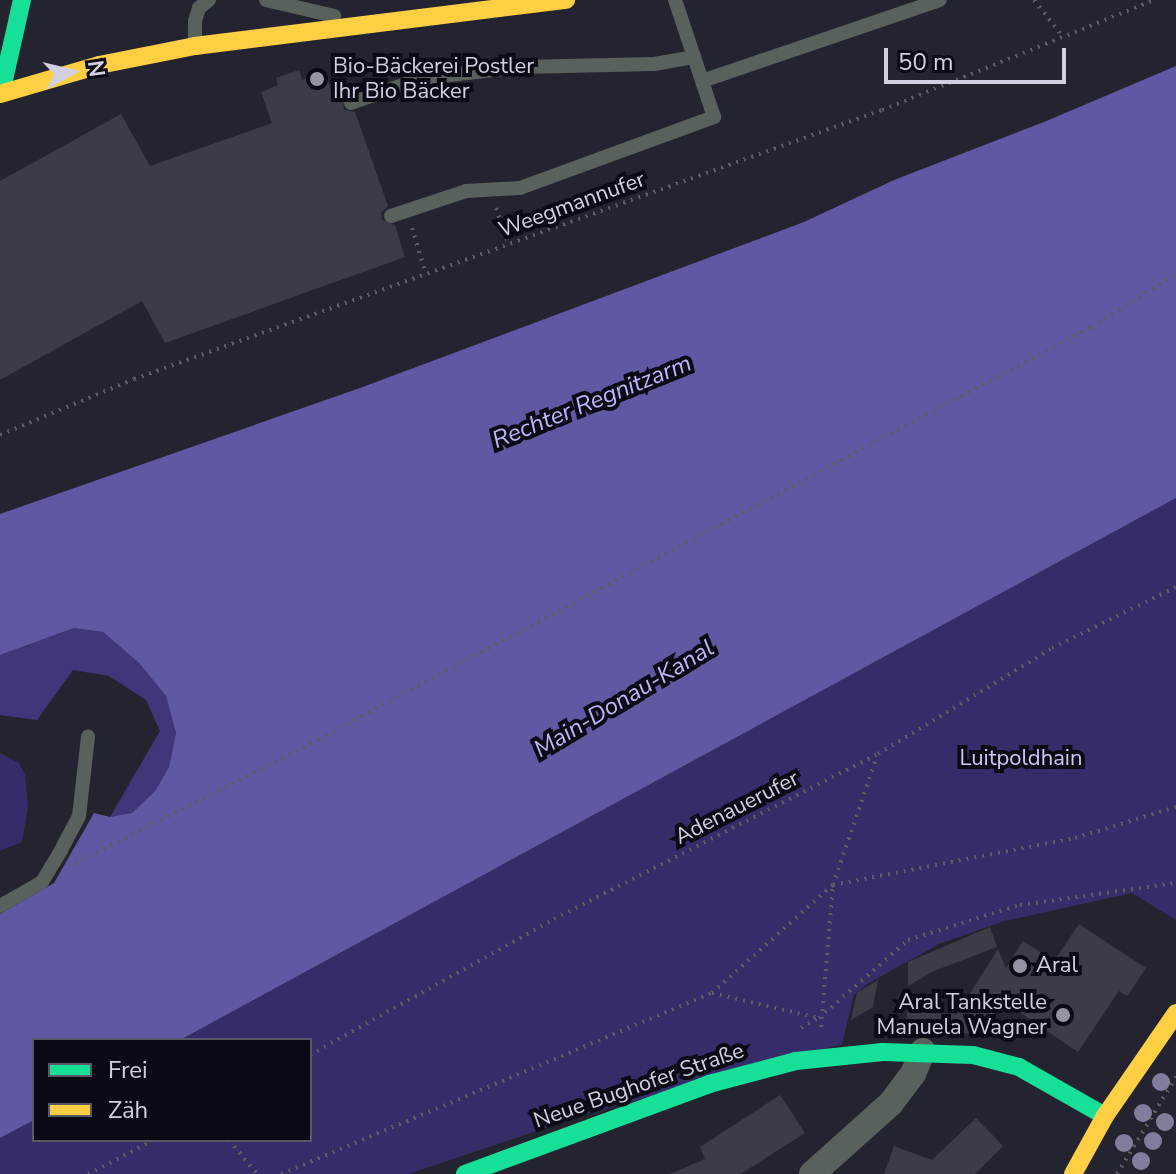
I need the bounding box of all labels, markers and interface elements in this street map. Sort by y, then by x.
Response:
north arrow [32,32,112,112]
scale bar [888,32,1070,82]
text: 50 m [898,46,954,78]
place label: Bio-Bäckerei Postler Ihr Bio Bäcker [333,53,534,104]
text: N [80,58,112,79]
marker: Bio-Bäckerei Postler Ihr Bio Bäcker [308,70,326,88]
street label: Weegmannufer [495,166,649,244]
water label: Rechter Regnitzarm [488,349,696,455]
water label: Main-Donau-Kanal [529,634,719,764]
park label: Luitpoldhain [960,746,1082,772]
street label: Adenauerufer [671,765,803,851]
place label: Aral [1036,953,1078,979]
marker: Aral [1011,957,1029,975]
place label: Aral Tankstelle Manuela Wagner [877,989,1047,1040]
marker: Aral Tankstelle Manuela Wagner [1054,1006,1072,1024]
legend [32,1038,312,1142]
street label: Neue Bughofer Straße [530,1038,748,1134]
text: Frei [108,1054,148,1086]
text: Zäh [108,1094,148,1126]

